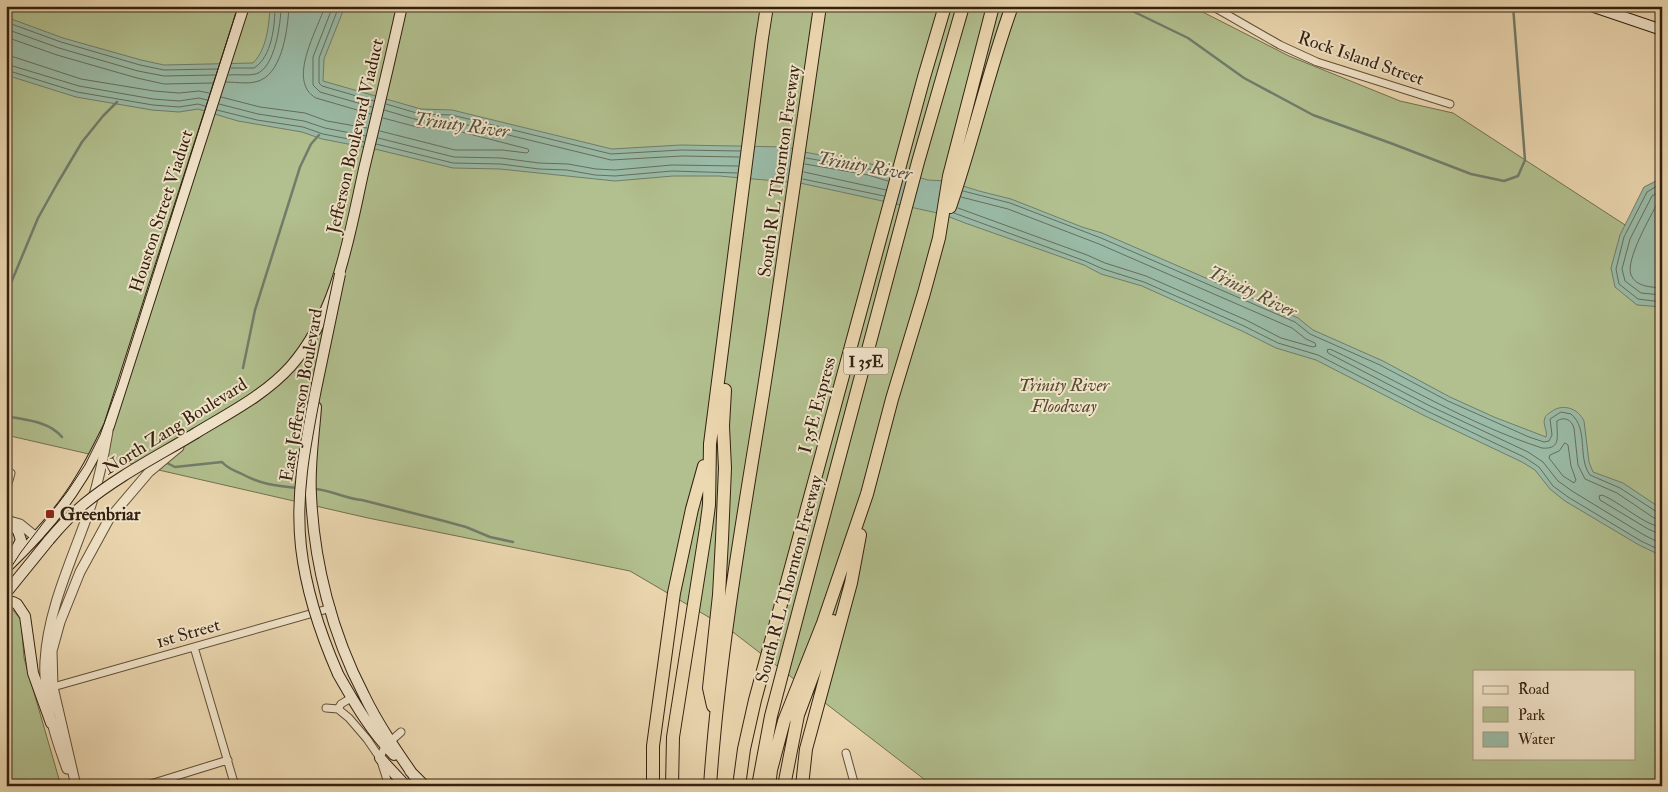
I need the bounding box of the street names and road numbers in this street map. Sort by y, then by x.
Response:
street label: Rock Island Street [1295,26,1427,91]
street label: Jefferson Boulevard Viaduct [322,36,389,237]
street label: South R L Thornton Freeway [753,62,806,279]
street label: Houston Street Viaduct [124,127,199,295]
street label: East Jefferson Boulevard [275,307,328,483]
road number: I 35E [844,348,888,374]
street label: I 35E Express [794,354,841,456]
street label: North Zang Boulevard [99,373,252,480]
street label: South R L Thornton Freeway [751,472,829,686]
street label: 1st Street [153,613,223,654]

